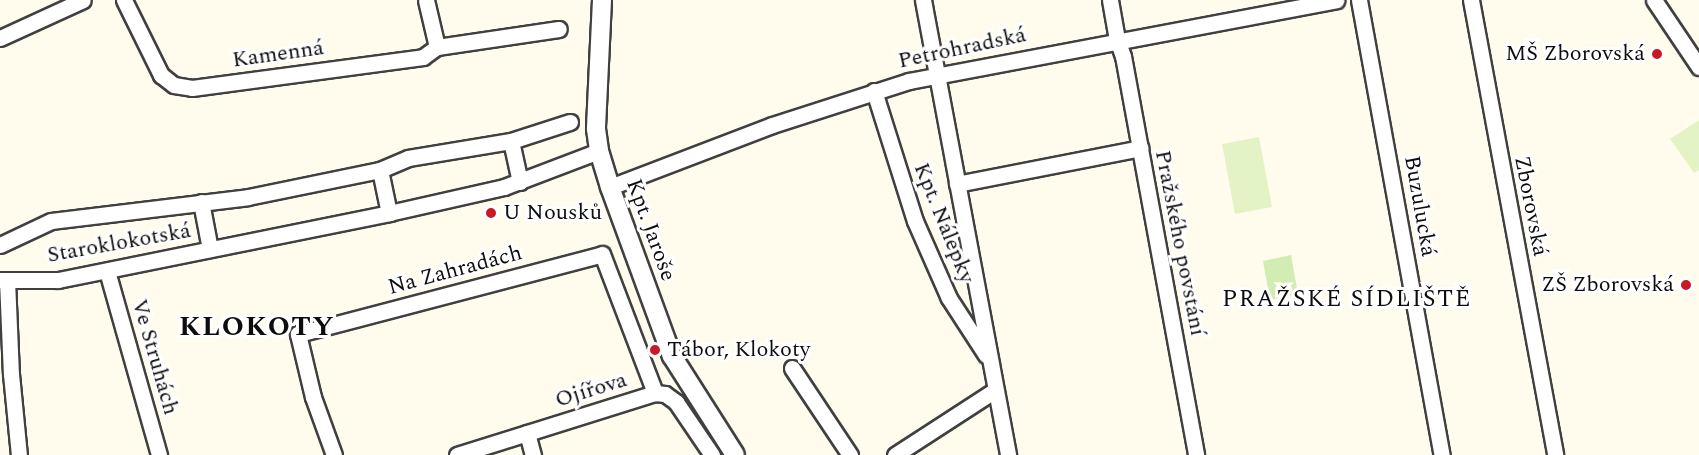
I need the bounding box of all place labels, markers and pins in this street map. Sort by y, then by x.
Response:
place label: MŠ Zborovská [1505,41,1645,67]
marker: MŠ Zborovská [1650,47,1664,61]
place label: U Nousků [503,200,602,226]
marker: U Nousků [484,206,498,220]
place label: ZŠ Zborovská [1541,272,1674,298]
marker: ZŠ Zborovská [1679,278,1693,292]
place label: Tábor, Klokoty [667,337,810,363]
marker: Tábor, Klokoty [648,343,662,357]

